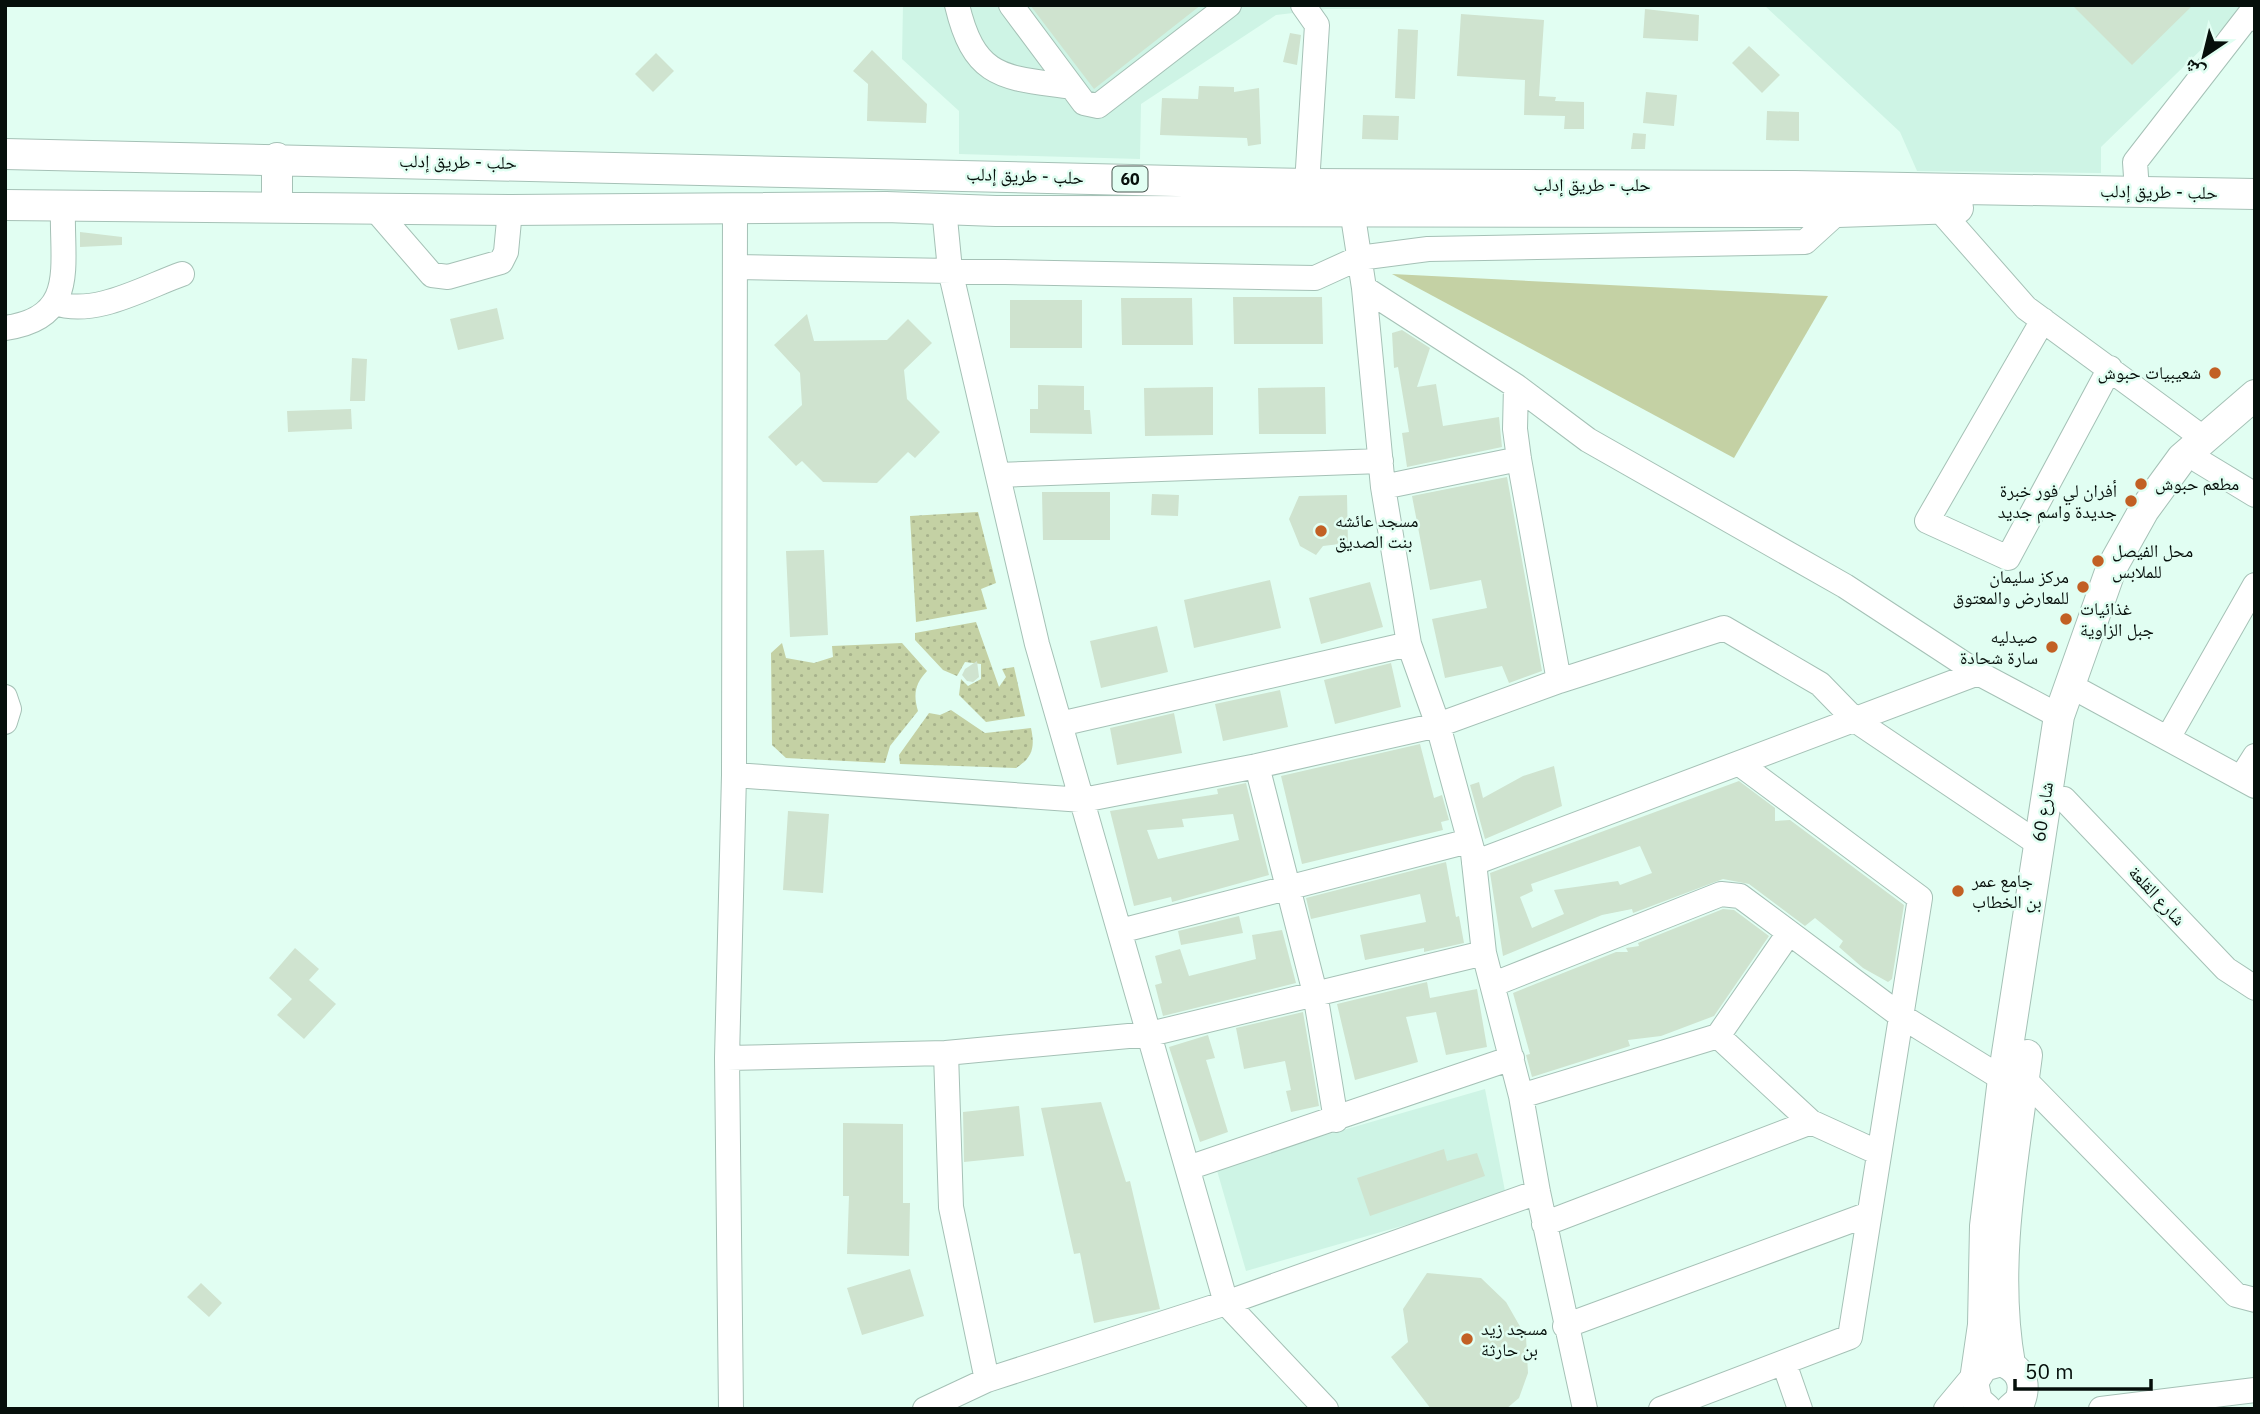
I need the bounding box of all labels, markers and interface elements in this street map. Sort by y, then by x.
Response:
north arrow [2169,21,2239,91]
text: ش [2179,54,2209,86]
street label: حلب - طريق إدلب [399,149,517,175]
street label: حلب - طريق إدلب [966,162,1084,190]
road number: 60 [1112,167,1148,192]
street label: حلب - طريق إدلب [1533,173,1651,197]
street label: حلب - طريق إدلب [2100,179,2218,205]
place label: شعيبيات حبوش [2097,361,2201,384]
marker: شعيبيات حبوش [2207,365,2223,381]
place label: مطعم حبوش [2155,472,2239,496]
marker: مطعم حبوش [2133,476,2149,492]
place label: أفران لي فور خبرة جديدة واسم جديد [1998,479,2117,524]
marker: أفران لي فور خبرة جديدة واسم جديد [2123,493,2139,509]
place label: مسجد عائشه بنت الصديق [1335,509,1419,553]
marker: مسجد عائشه بنت الصديق [1313,523,1329,539]
place label: محل الفيصل للملابس [2112,539,2193,583]
marker: محل الفيصل للملابس [2090,553,2106,569]
place label: مركز سليمان للمعارض والمعتوق [1952,565,2069,609]
marker: مركز سليمان للمعارض والمعتوق [2075,579,2091,595]
place label: غذائيات جبل الزاوية [2080,597,2154,641]
marker: غذائيات جبل الزاوية [2058,611,2074,627]
place label: صيدليه سارة شحادة [1960,625,2038,669]
marker: صيدليه سارة شحادة [2044,639,2060,655]
street label: شارع 60 [2027,781,2058,843]
street label: شارع القلعة [2124,861,2191,930]
place label: جامع عمر بن الخطاب [1971,869,2042,913]
marker: جامع عمر بن الخطاب [1950,883,1966,899]
place label: مسجد زيد بن حارثة [1481,1317,1548,1361]
marker: مسجد زيد بن حارثة [1459,1331,1475,1347]
scale bar [2015,1348,2152,1392]
text: 50 m [2025,1357,2074,1385]

